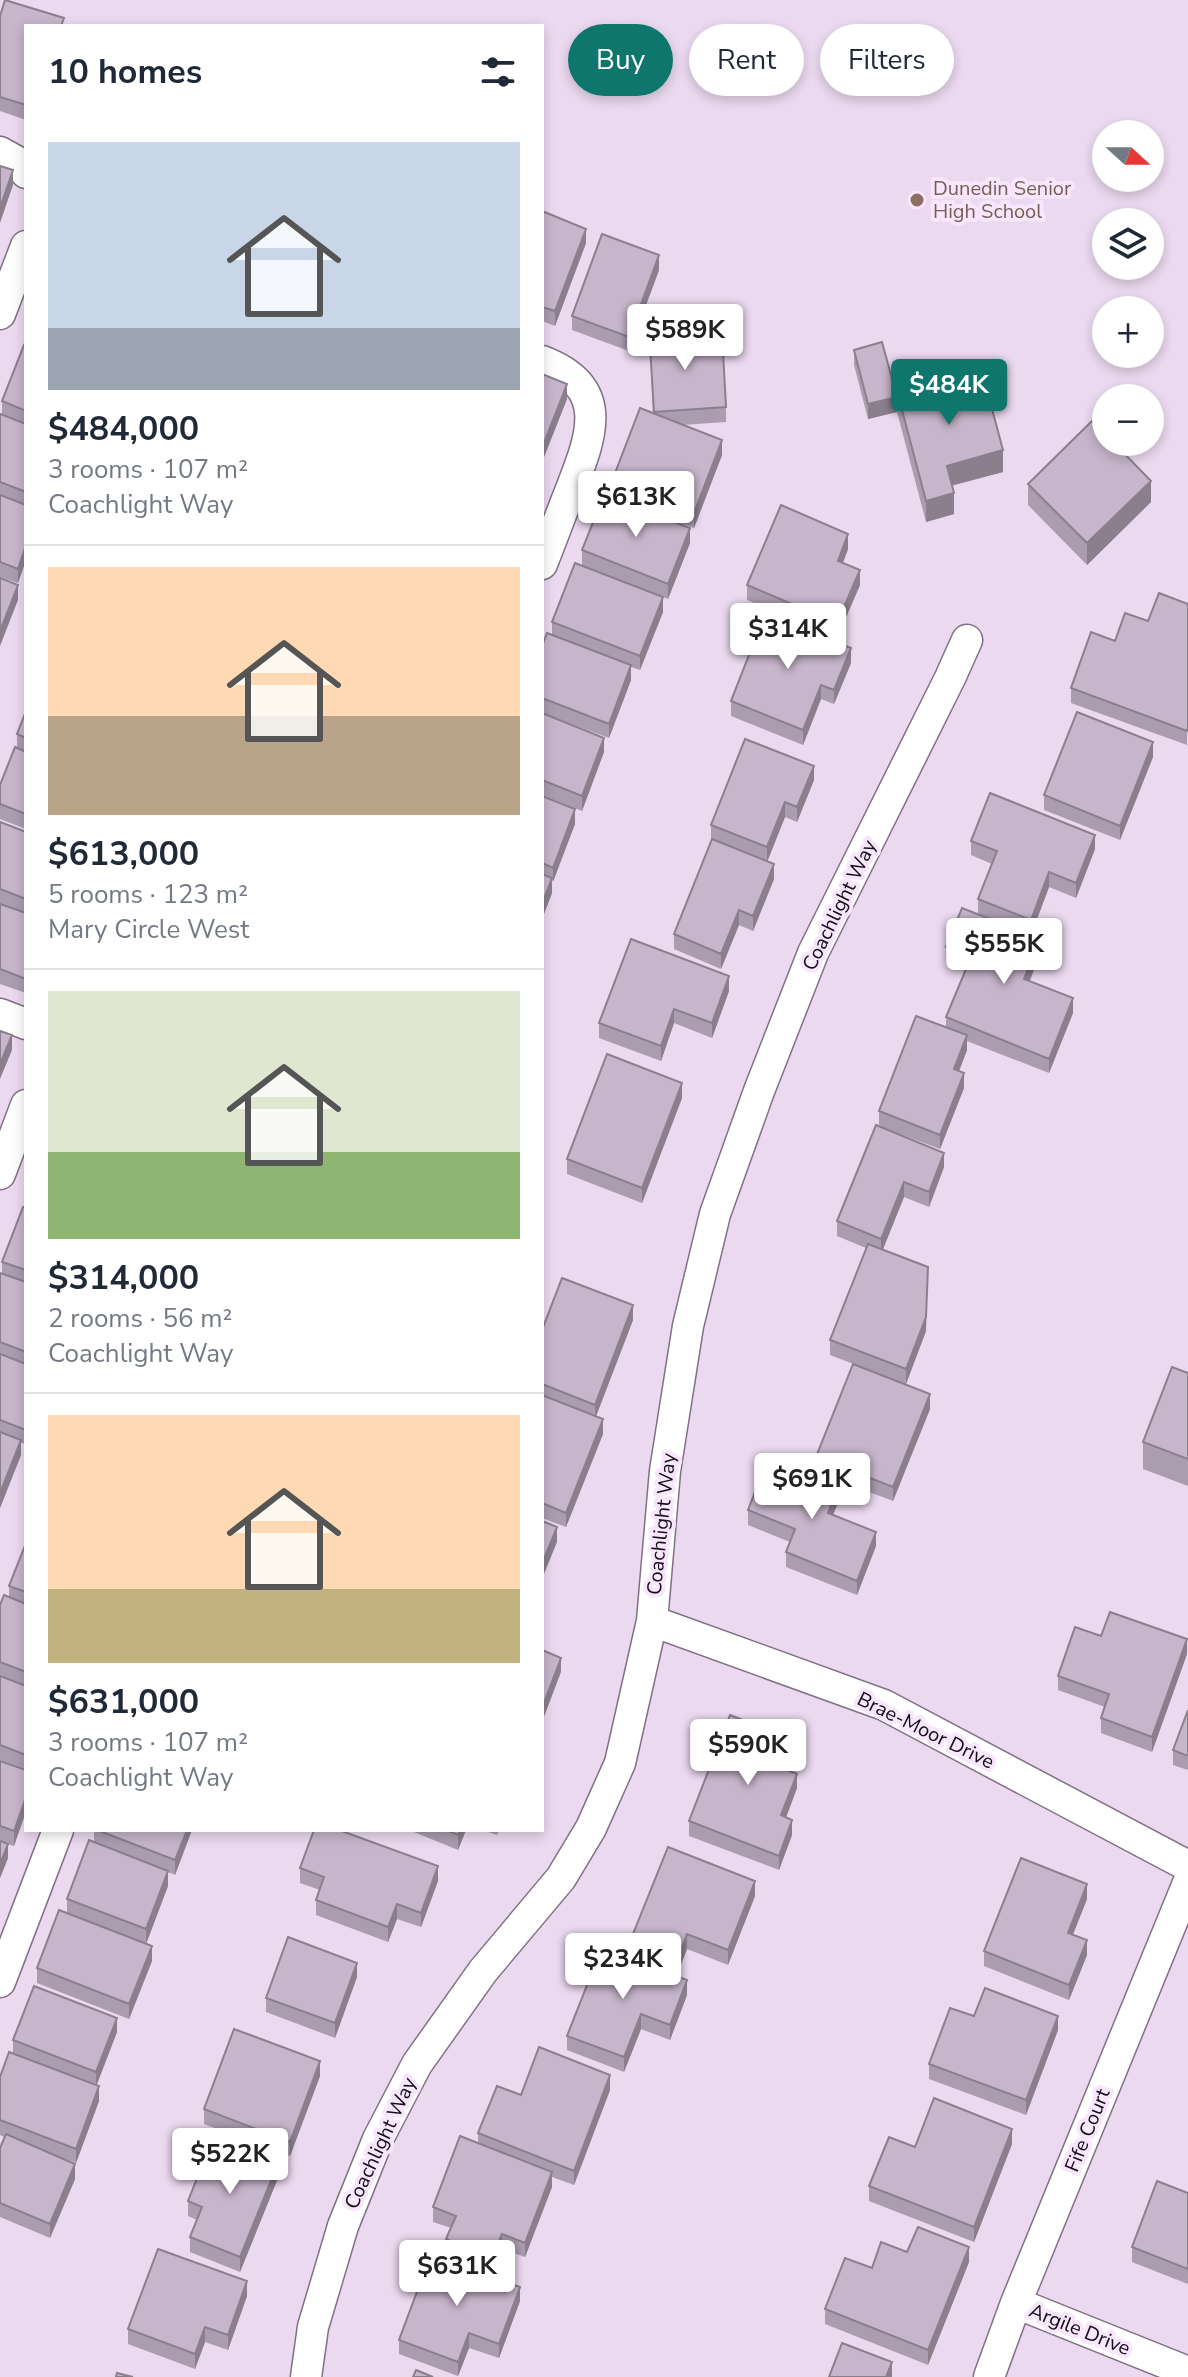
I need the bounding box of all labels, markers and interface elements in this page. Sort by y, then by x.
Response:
chip: Buy [568,24,673,96]
chip: Rent [689,24,804,96]
chip: Filters [820,24,954,96]
text: 10 homes [48,49,202,95]
icon: filters [476,50,520,94]
north arrow [1092,120,1164,192]
map controls [1092,120,1164,456]
place label: Dunedin Senior High School [933,175,1071,225]
marker: Dunedin Senior High School [908,191,926,209]
icon: home [212,194,356,338]
button: layers [1092,208,1164,280]
button: + [1092,296,1164,368]
pin: $589K [629,304,741,372]
text: $589K [645,312,725,347]
pin: $484K [893,359,1005,427]
text: $484K [909,367,989,402]
button: − [1092,384,1164,456]
text: $484,000 [48,406,199,452]
text: 3 rooms · 107 m² [48,452,248,487]
pin: $613K [580,471,692,539]
text: $613K [596,479,676,514]
text: Coachlight Way [48,487,233,522]
pin: $314K [732,603,844,671]
text: $314K [748,611,828,646]
icon: home [212,619,356,763]
text: $613,000 [48,831,199,877]
street label: Coachlight Way [796,835,883,975]
text: 5 rooms · 123 m² [48,877,248,912]
text: Mary Circle West [48,912,249,947]
pin: $555K [948,918,1060,986]
text: $555K [964,926,1044,961]
icon: home [212,1043,356,1187]
text: $314,000 [48,1255,199,1301]
text: 2 rooms · 56 m² [48,1301,232,1336]
text: Coachlight Way [48,1336,233,1371]
street label: Coachlight Way [641,1451,682,1596]
pin: $691K [756,1453,868,1521]
text: $691K [772,1461,852,1496]
icon: home [212,1467,356,1611]
text: $631,000 [48,1679,199,1725]
street label: Brae-Moor Drive [853,1686,999,1775]
pin: $590K [692,1719,804,1787]
text: 3 rooms · 107 m² [48,1725,248,1760]
text: $590K [708,1727,788,1762]
text: Coachlight Way [48,1760,233,1795]
pin: $234K [567,1933,679,2001]
text: $234K [583,1941,663,1976]
street label: Coachlight Way [338,2072,423,2214]
street label: Fife Court [1059,2084,1117,2176]
pin: $522K [174,2128,286,2196]
text: $522K [190,2136,270,2171]
pin: $631K [401,2240,513,2308]
text: $631K [417,2248,497,2283]
street label: Argile Drive [1025,2297,1134,2362]

